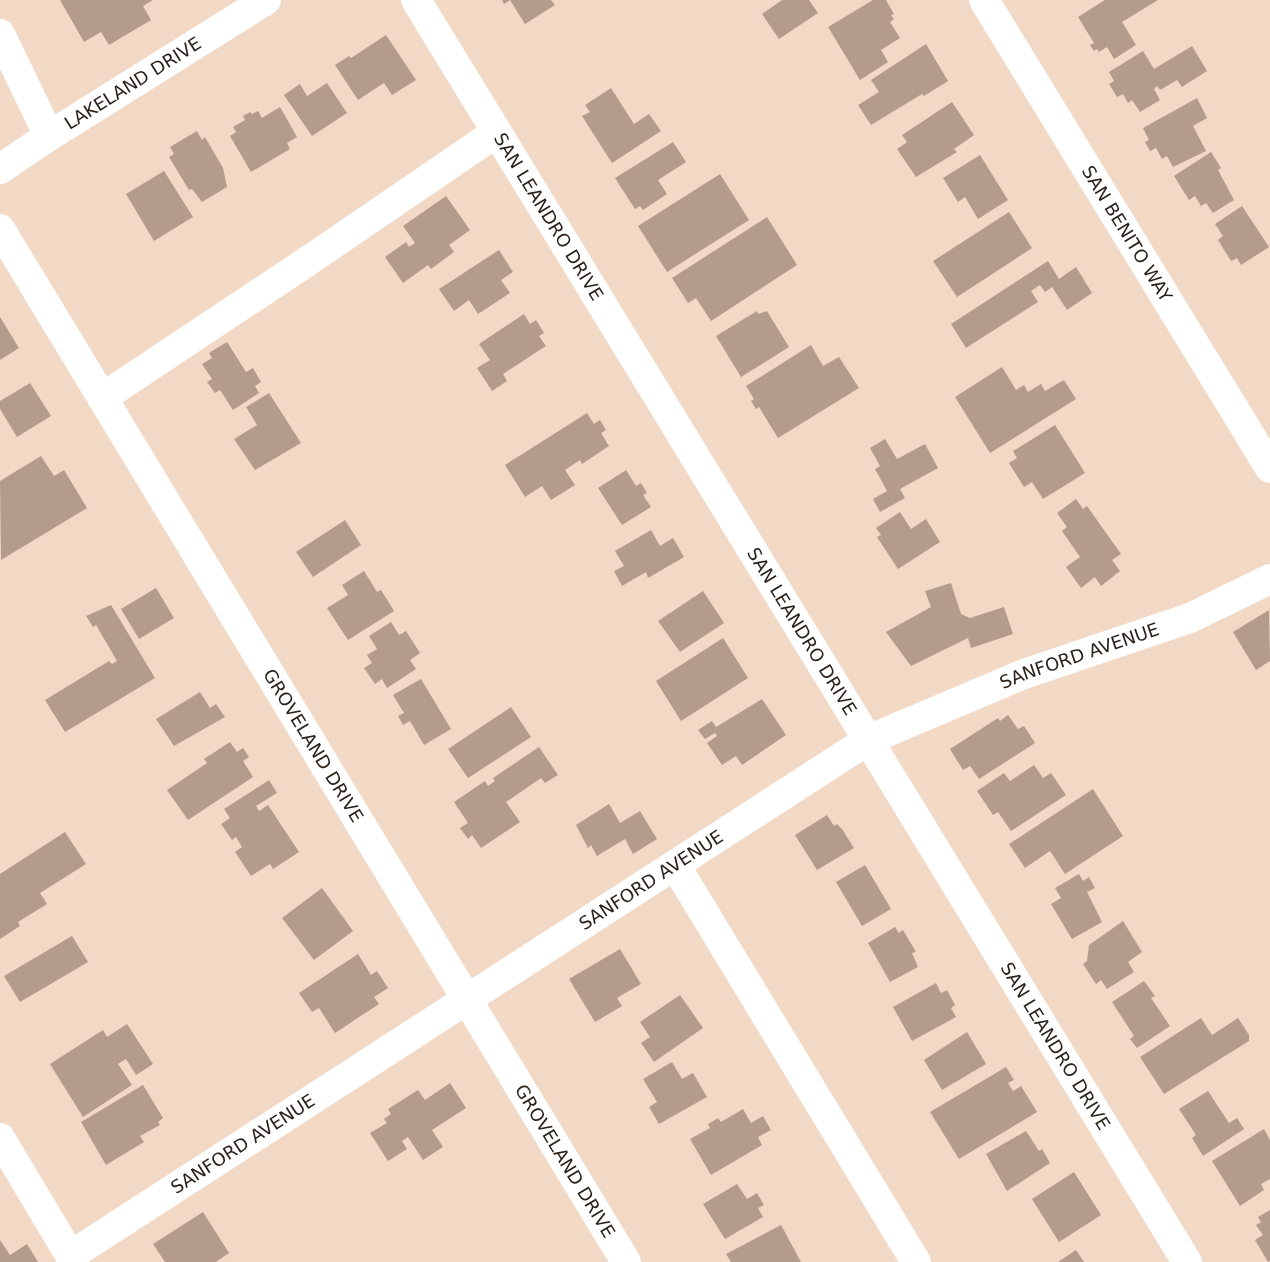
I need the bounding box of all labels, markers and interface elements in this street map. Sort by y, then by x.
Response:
street label: LAKELAND DRIVE [60,32,205,134]
street label: SAN LEANDRO DRIVE [490,129,608,304]
street label: SAN BENITO WAY [1078,162,1177,306]
street label: SAN LEANDRO DRIVE [743,544,861,719]
street label: SANFORD AVENUE [996,618,1162,693]
street label: GROVELAND DRIVE [259,665,368,826]
street label: SANFORD AVENUE [575,826,727,934]
street label: SAN LEANDRO DRIVE [997,958,1115,1133]
street label: GROVELAND DRIVE [511,1081,620,1241]
street label: SANFORD AVENUE [167,1090,319,1198]

